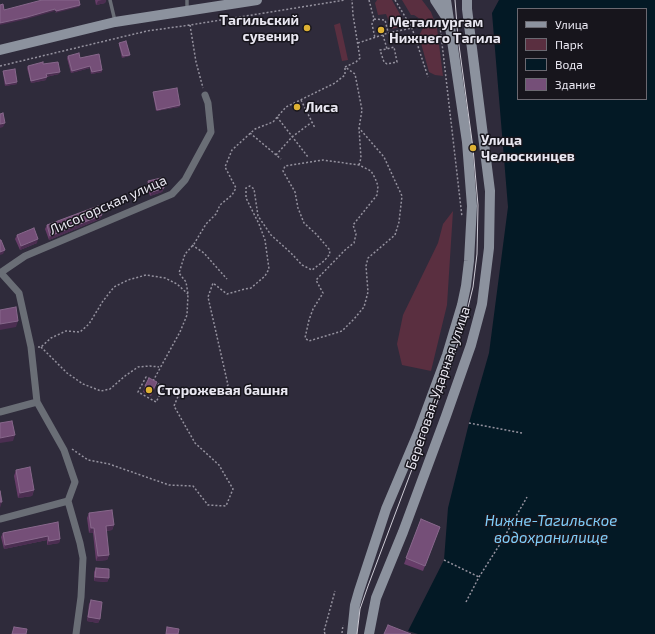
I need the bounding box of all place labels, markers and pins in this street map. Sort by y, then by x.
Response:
place label: Тагильский сувенир [219,12,299,44]
place label: Металлургам Нижнего Тагила [389,14,501,46]
marker: Тагильский сувенир [302,23,312,33]
marker: Металлургам Нижнего Тагила [376,25,386,35]
place label: Лиса [305,99,338,115]
marker: Лиса [292,102,302,112]
place label: Улица Челюскинцев [481,132,575,164]
marker: Улица Челюскинцев [468,143,478,153]
place label: Сторожевая башня [157,382,288,398]
marker: Сторожевая башня [144,385,154,395]

